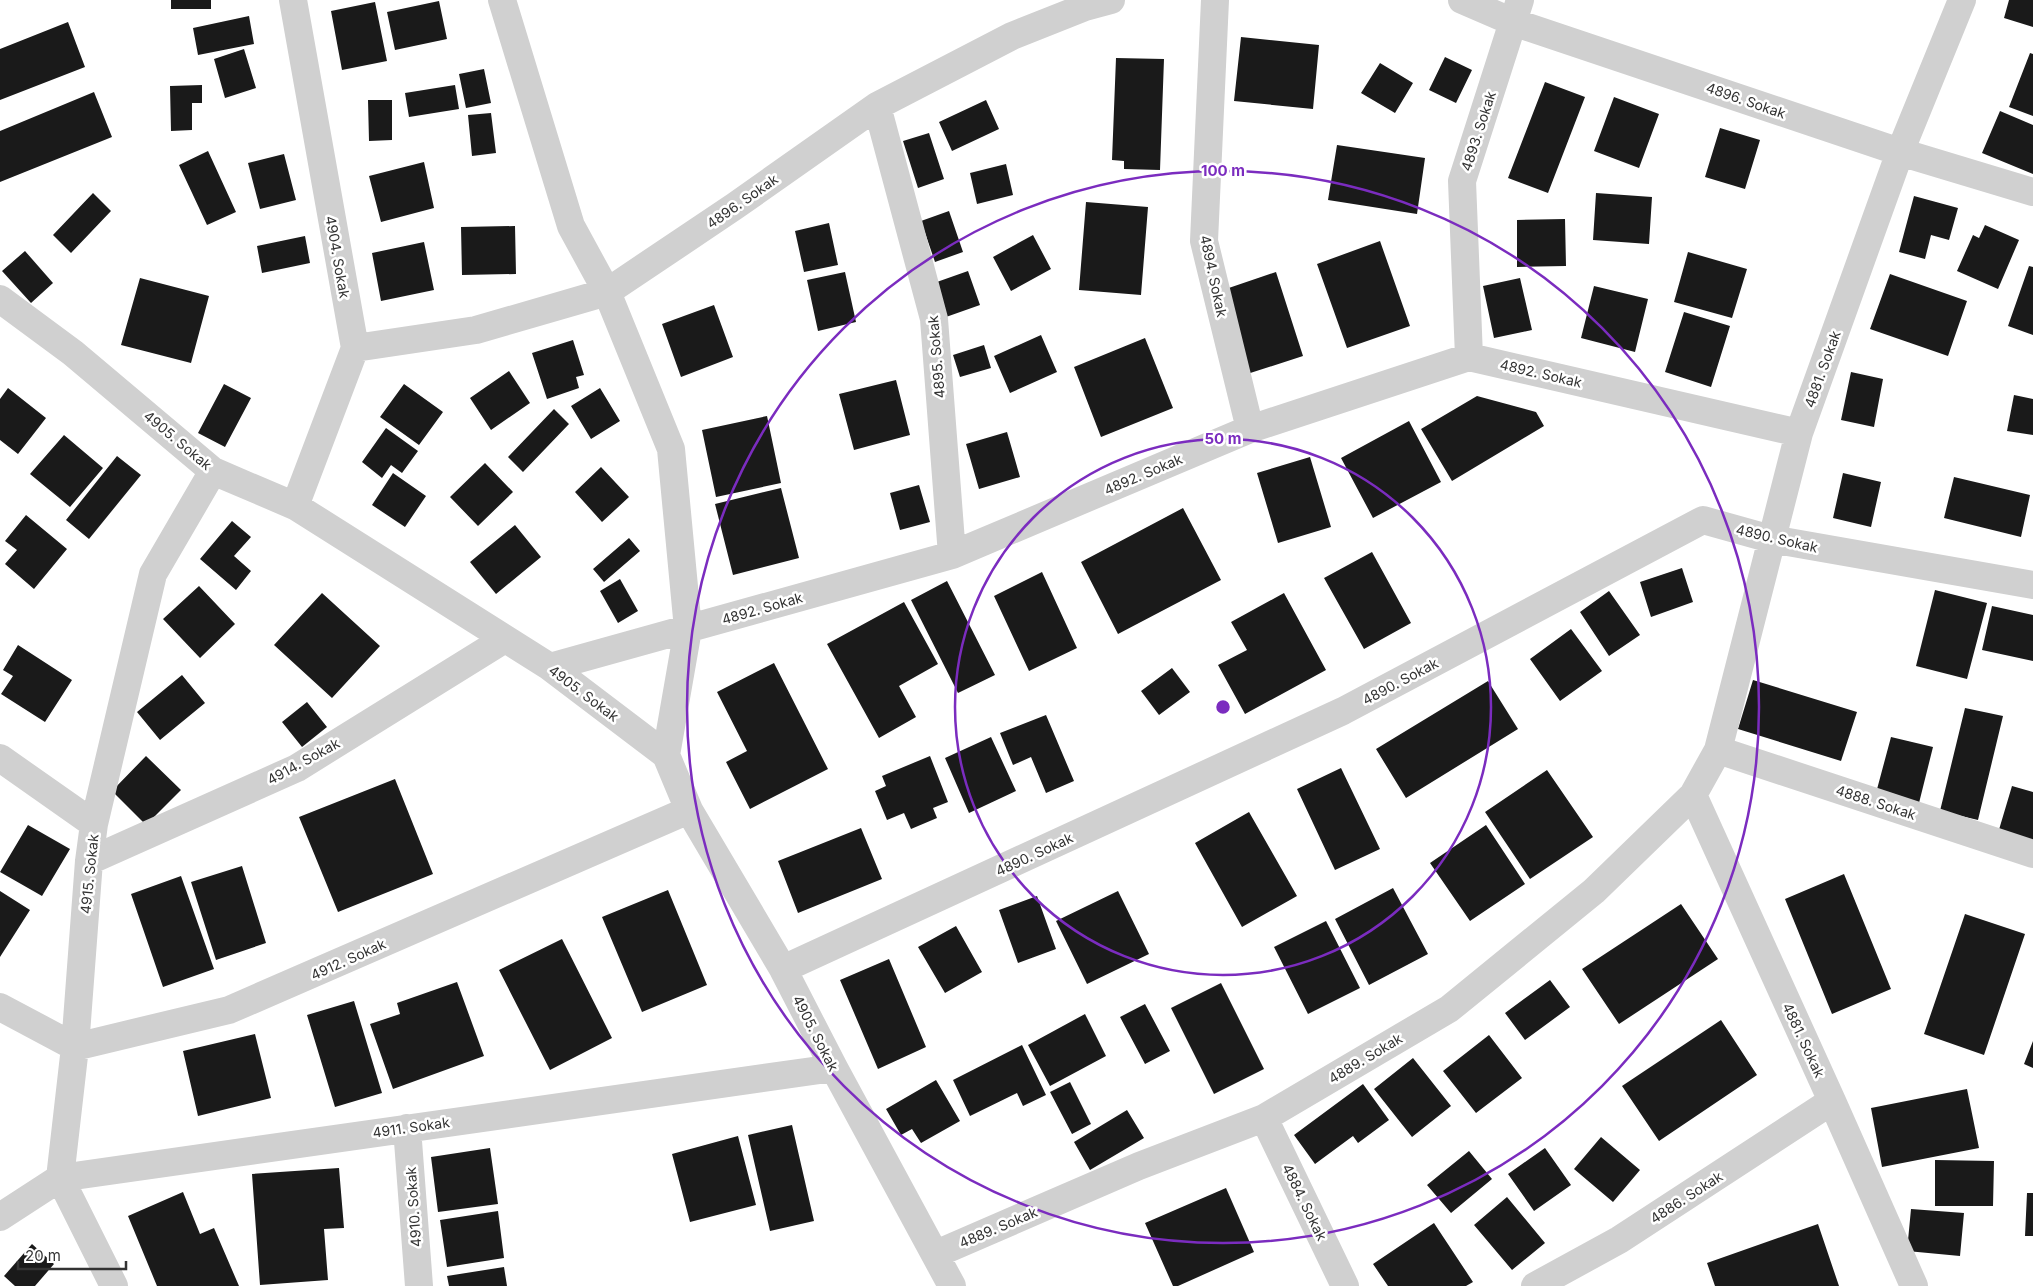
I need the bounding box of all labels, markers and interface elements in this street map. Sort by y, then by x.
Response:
street label: 4896. Sokak [1704,78,1788,122]
street label: 4893. Sokak [1457,88,1499,173]
text: 100 m [1201,161,1245,180]
street label: 4896. Sokak [703,170,781,232]
street label: 4904. Sokak [322,214,354,300]
street label: 4894. Sokak [1197,233,1231,319]
street label: 4895. Sokak [924,315,948,399]
street label: 4881. Sokak [1800,328,1844,410]
street label: 4892. Sokak [1498,355,1584,391]
street label: 4905. Sokak [141,407,216,473]
text: 50 m [1205,429,1241,448]
street label: 4892. Sokak [1101,450,1185,498]
street label: 4890. Sokak [1734,520,1820,556]
street label: 4892. Sokak [720,588,805,628]
street label: 4890. Sokak [1359,654,1441,708]
street label: 4905. Sokak [546,661,623,725]
centre of rings [1214,698,1232,716]
street label: 4914. Sokak [264,734,343,788]
street label: 4888. Sokak [1834,781,1919,823]
street label: 4890. Sokak [993,829,1076,879]
street label: 4915. Sokak [76,833,102,915]
street label: 4912. Sokak [308,935,389,983]
street label: 4905. Sokak [790,992,843,1074]
street label: 4881. Sokak [1779,1000,1829,1080]
street label: 4889. Sokak [1325,1029,1405,1087]
street label: 4911. Sokak [371,1113,451,1141]
street label: 4884. Sokak [1279,1161,1331,1244]
street label: 4910. Sokak [402,1166,424,1248]
street label: 4886. Sokak [1647,1167,1726,1227]
street label: 4889. Sokak [956,1203,1040,1251]
scale bar [18,1238,125,1270]
text: 20 m [25,1246,61,1265]

